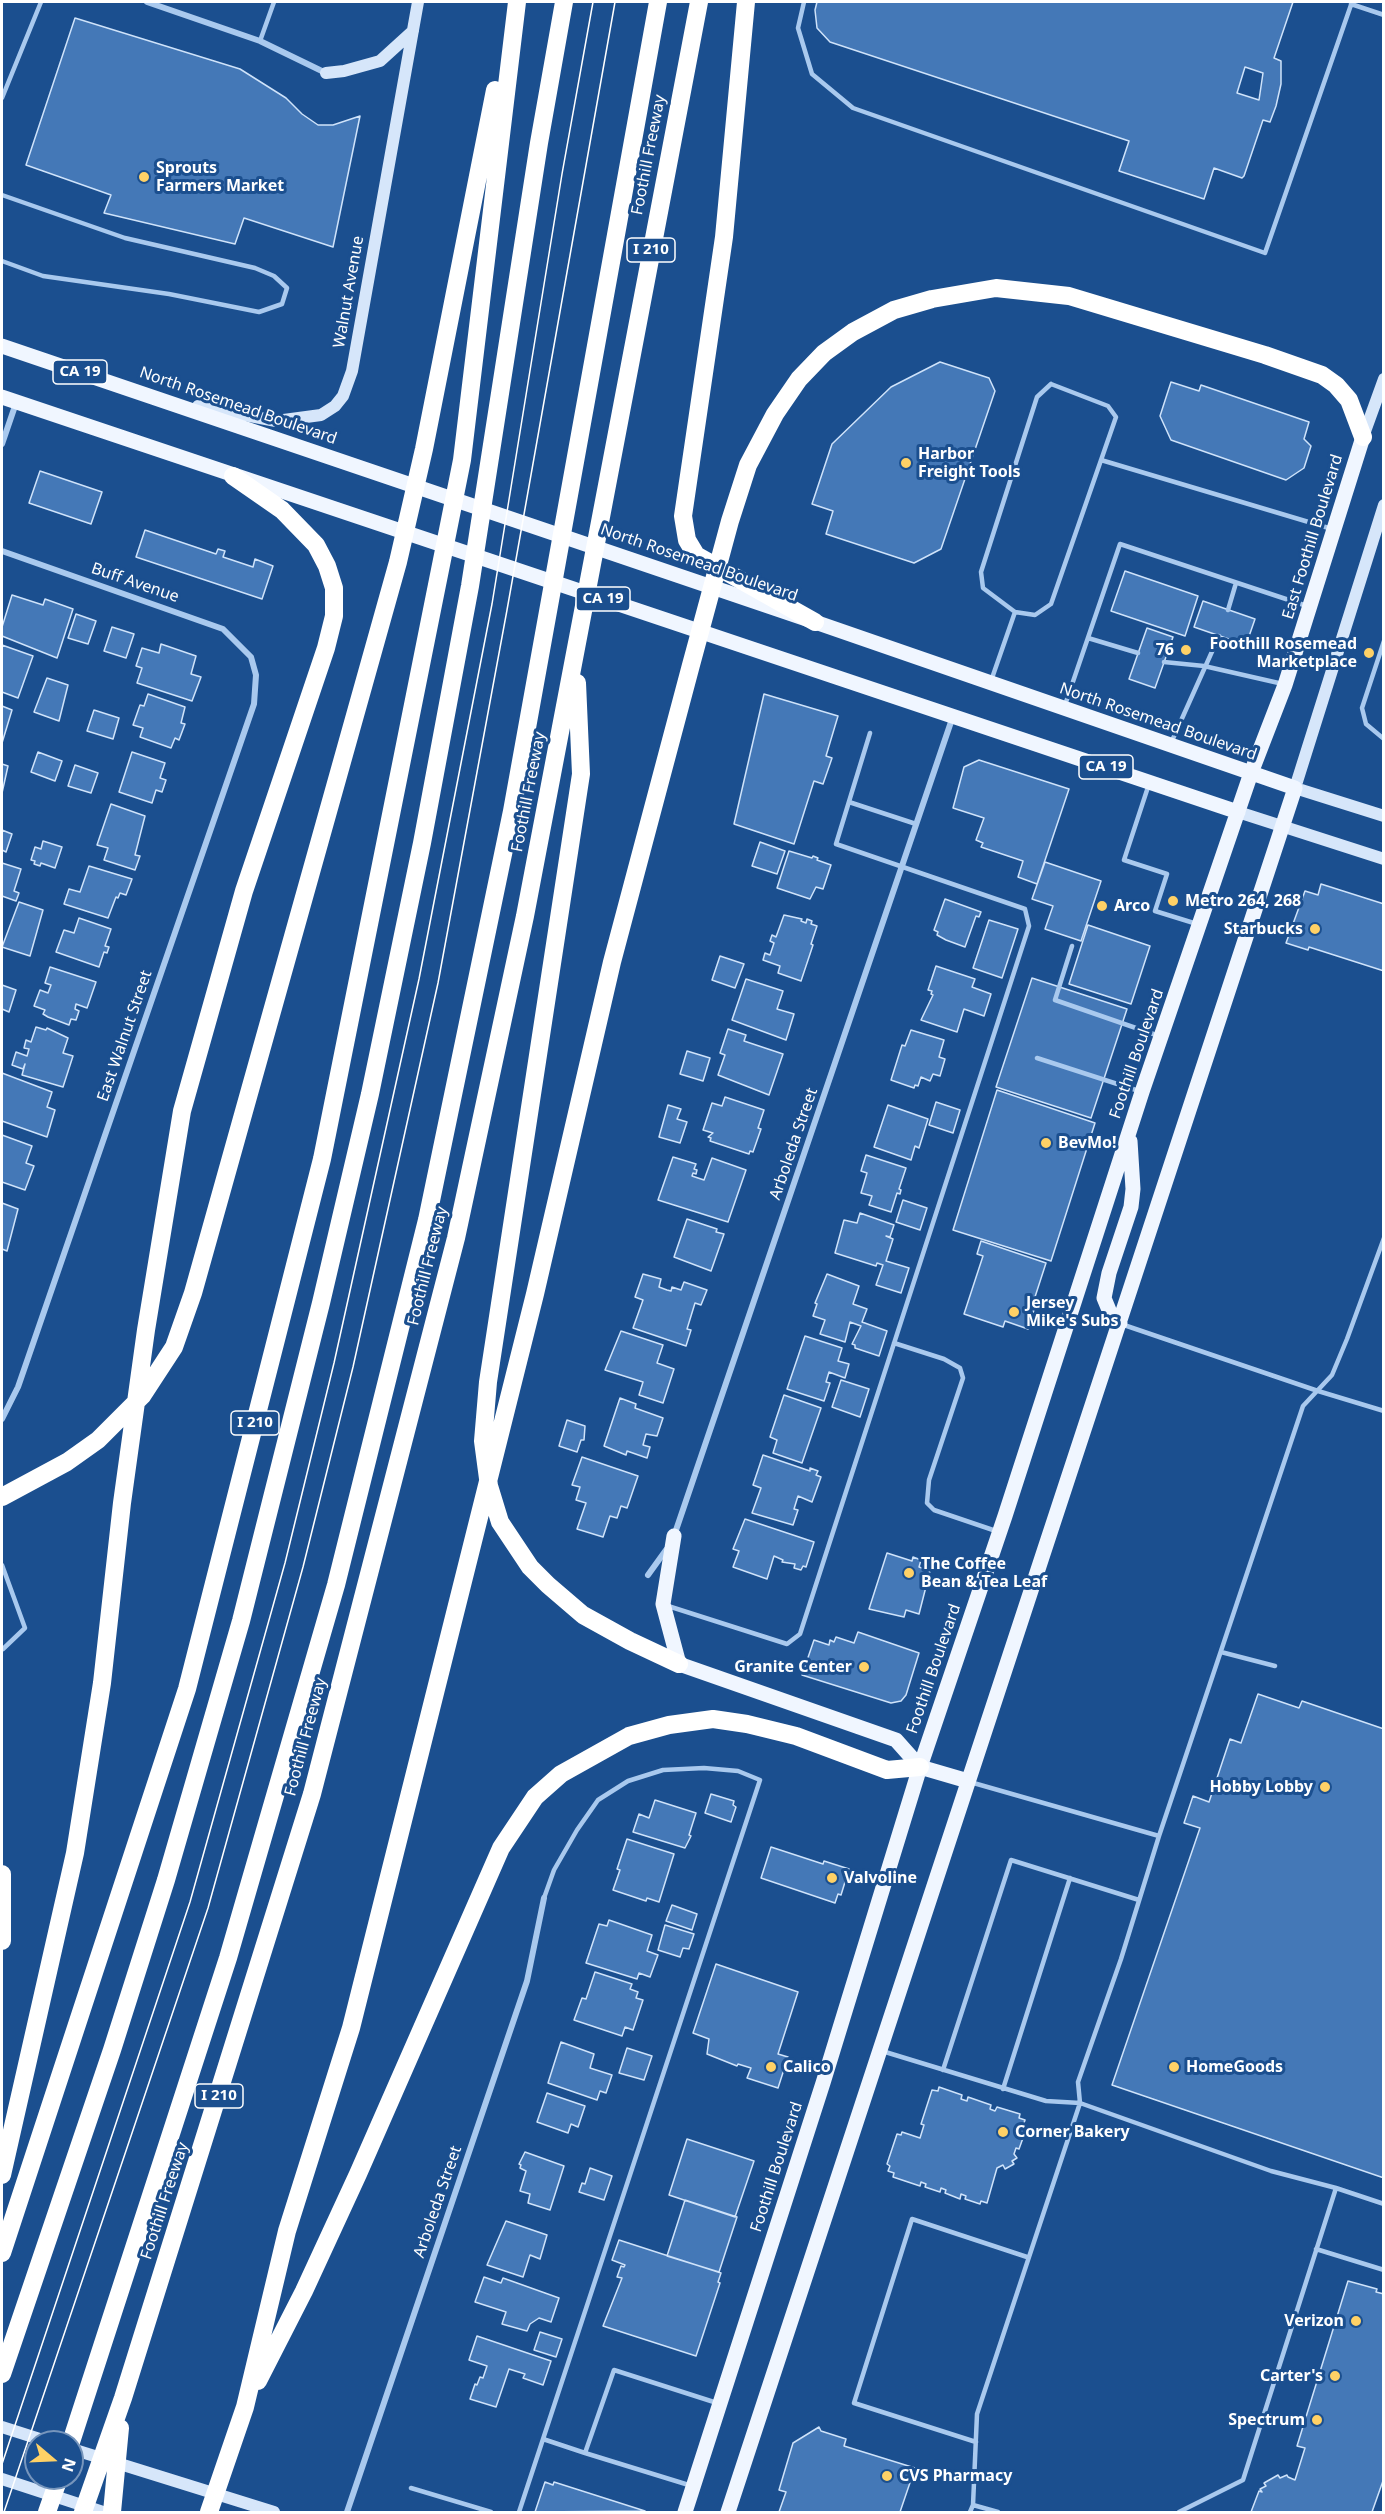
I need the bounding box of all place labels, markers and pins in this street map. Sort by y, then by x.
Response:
place label: Sprouts Farmers Market [156,158,284,196]
marker: Sprouts Farmers Market [137,170,151,184]
place label: Harbor Freight Tools [918,444,1020,482]
marker: Harbor Freight Tools [899,456,913,470]
place label: Foothill Rosemead Marketplace [1209,634,1357,672]
place label: 76 [1156,640,1174,660]
marker: 76 [1179,643,1193,657]
marker: Foothill Rosemead Marketplace [1362,646,1376,660]
place label: Metro 264, 268 [1185,891,1301,911]
marker: Metro 264, 268 [1166,894,1180,908]
place label: Arco [1114,896,1150,916]
marker: Arco [1095,899,1109,913]
place label: Starbucks [1224,919,1303,939]
marker: Starbucks [1308,922,1322,936]
place label: BevMo! [1058,1133,1117,1153]
marker: BevMo! [1039,1136,1053,1150]
place label: Jersey Mike's Subs [1026,1293,1119,1331]
marker: Jersey Mike's Subs [1007,1305,1021,1319]
place label: The Coffee Bean & Tea Leaf [921,1554,1047,1592]
marker: The Coffee Bean & Tea Leaf [902,1566,916,1580]
place label: Granite Center [734,1657,852,1677]
marker: Granite Center [857,1660,871,1674]
place label: Hobby Lobby [1210,1777,1313,1797]
marker: Hobby Lobby [1318,1780,1332,1794]
place label: Valvoline [844,1868,917,1888]
marker: Valvoline [825,1871,839,1885]
place label: Calico [783,2057,831,2077]
place label: HomeGoods [1186,2057,1283,2077]
marker: Calico [764,2060,778,2074]
marker: HomeGoods [1167,2060,1181,2074]
place label: Corner Bakery [1015,2122,1130,2142]
marker: Corner Bakery [996,2125,1010,2139]
place label: Verizon [1284,2311,1344,2331]
marker: Verizon [1349,2314,1363,2328]
place label: Carter's [1260,2366,1323,2386]
marker: Carter's [1328,2369,1342,2383]
place label: Spectrum [1228,2410,1305,2430]
marker: Spectrum [1310,2413,1324,2427]
place label: CVS Pharmacy [899,2466,1012,2486]
marker: CVS Pharmacy [880,2469,894,2483]

